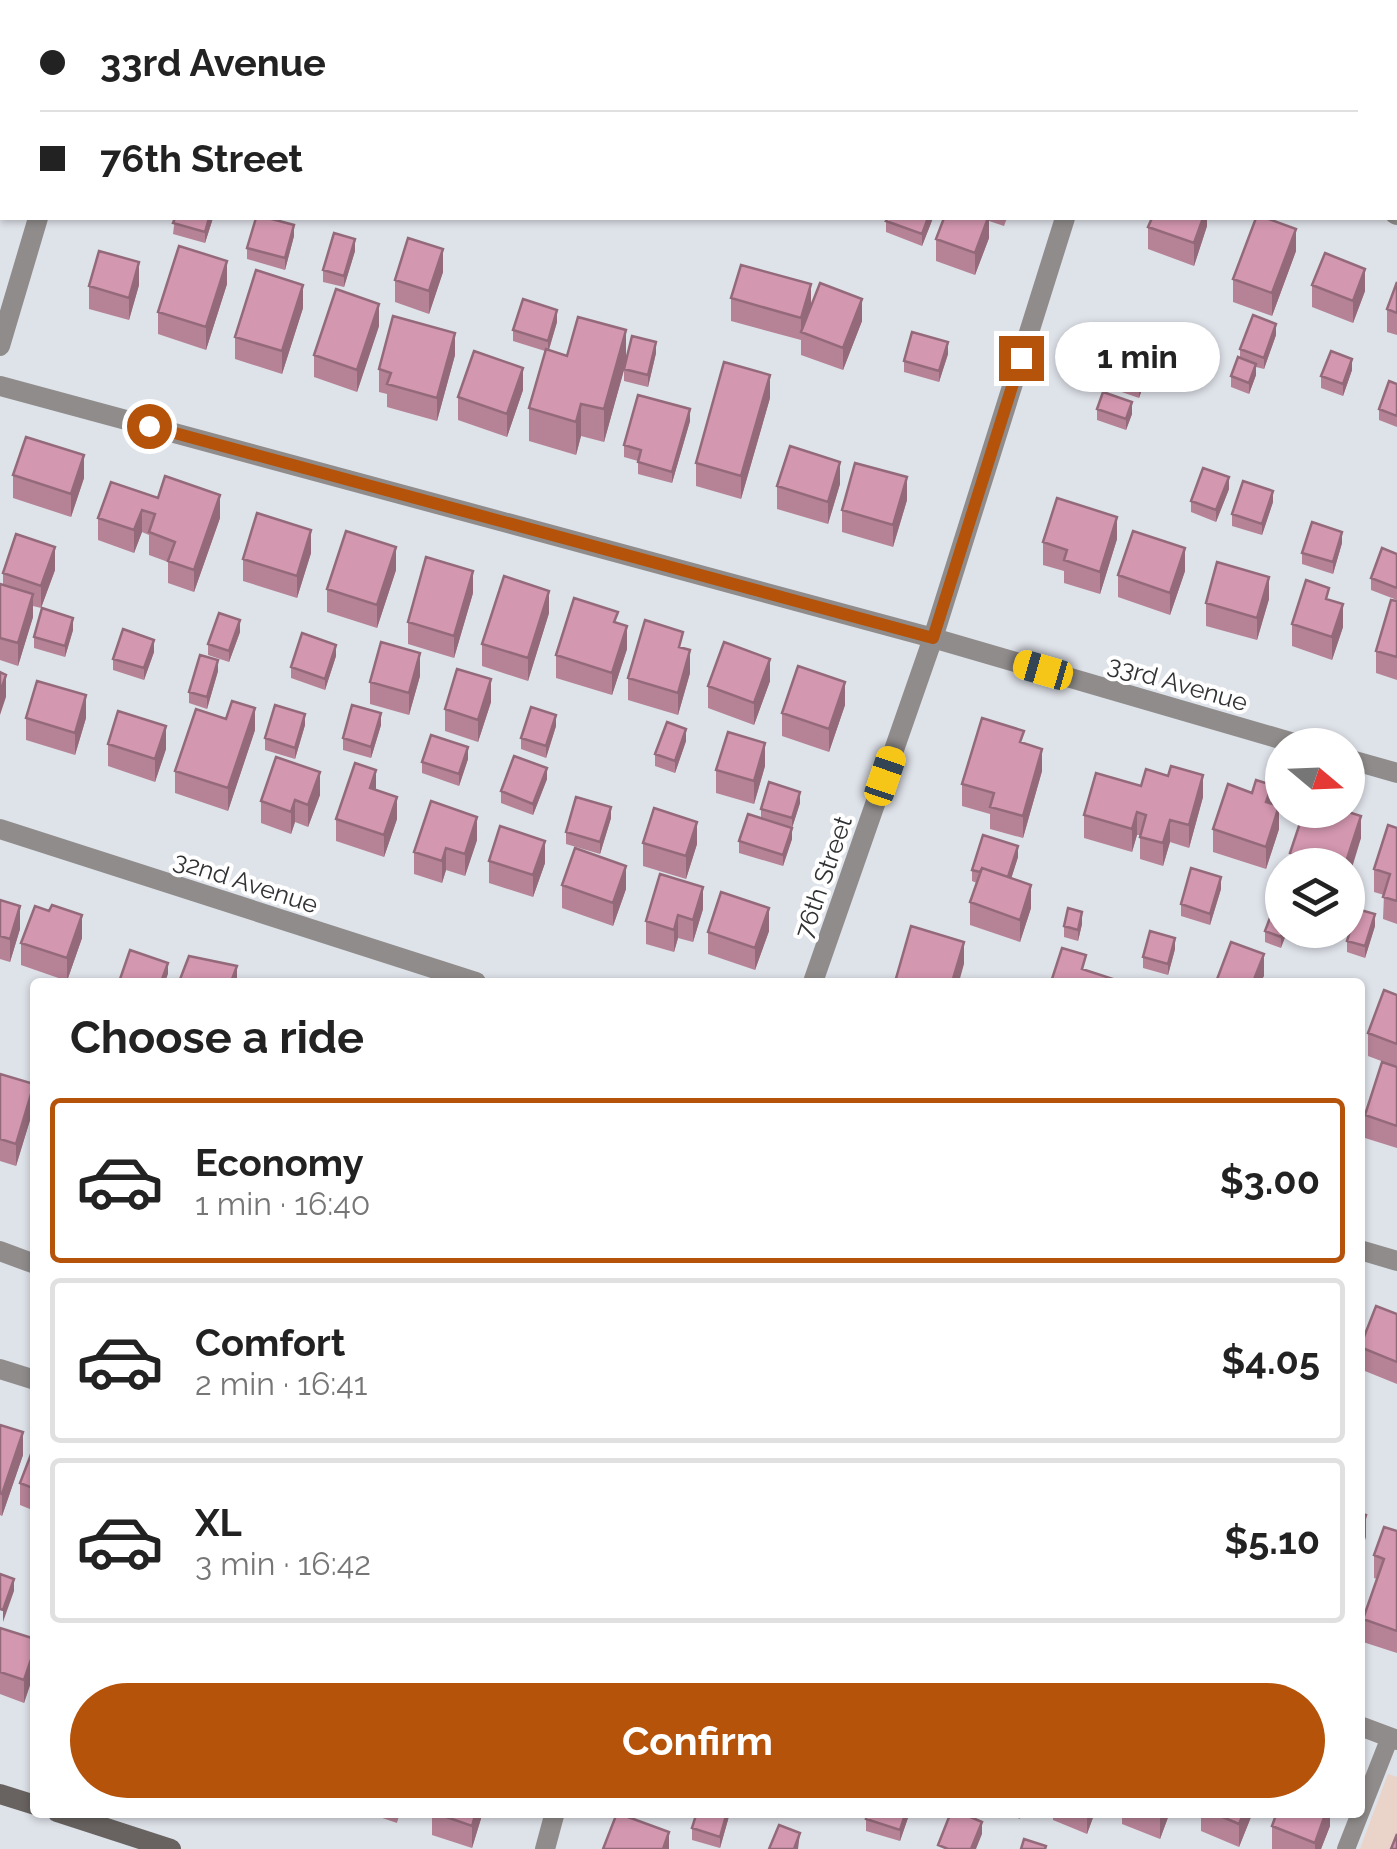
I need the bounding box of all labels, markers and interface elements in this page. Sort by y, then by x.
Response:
text: 33rd Avenue [100,40,326,85]
text: 76th Street [100,136,303,181]
callout: 1 min [1056,323,1221,393]
route end [999,336,1044,381]
text: 1 min [1097,338,1178,375]
route start [127,404,172,449]
car [1010,647,1076,693]
street label: 33rd Avenue [1105,649,1251,717]
north arrow [1265,728,1365,828]
map controls [1265,728,1365,948]
car [861,743,909,809]
street label: 76th Street [788,811,858,942]
street label: 32nd Avenue [170,845,322,919]
button: layers [1265,848,1365,948]
text: Choose a ride [70,1011,364,1064]
icon: car [75,1136,165,1226]
text: Economy [195,1140,364,1185]
text: $3.00 [1220,1158,1320,1203]
text: 1 min · 16:40 [195,1185,370,1222]
icon: car [75,1316,165,1406]
text: Comfort [195,1320,345,1365]
text: $4.05 [1221,1338,1320,1383]
text: 2 min · 16:41 [195,1365,367,1402]
icon: car [75,1496,165,1586]
text: XL [195,1500,242,1545]
text: $5.10 [1224,1518,1320,1563]
text: 3 min · 16:42 [195,1545,371,1582]
button: Confirm [70,1683,1325,1798]

